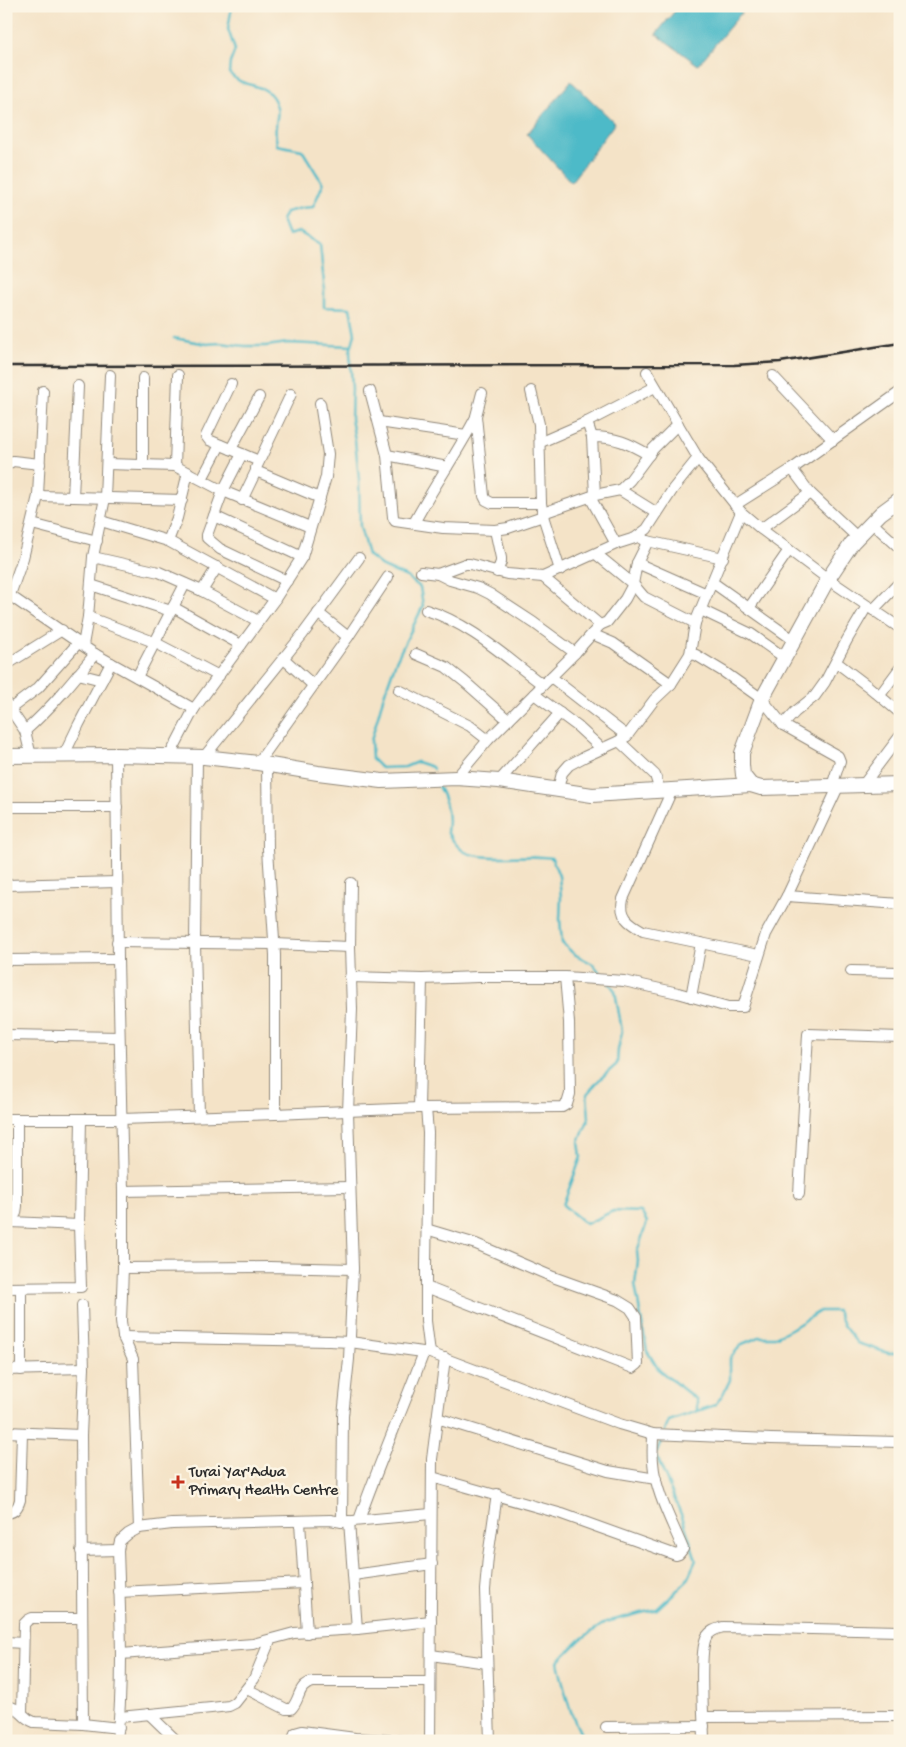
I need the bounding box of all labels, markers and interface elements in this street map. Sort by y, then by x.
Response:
place label: Turai Yar'Adua Primary Health Centre [188,1464,339,1501]
marker: Turai Yar'Adua Primary Health Centre [171,1475,185,1489]

